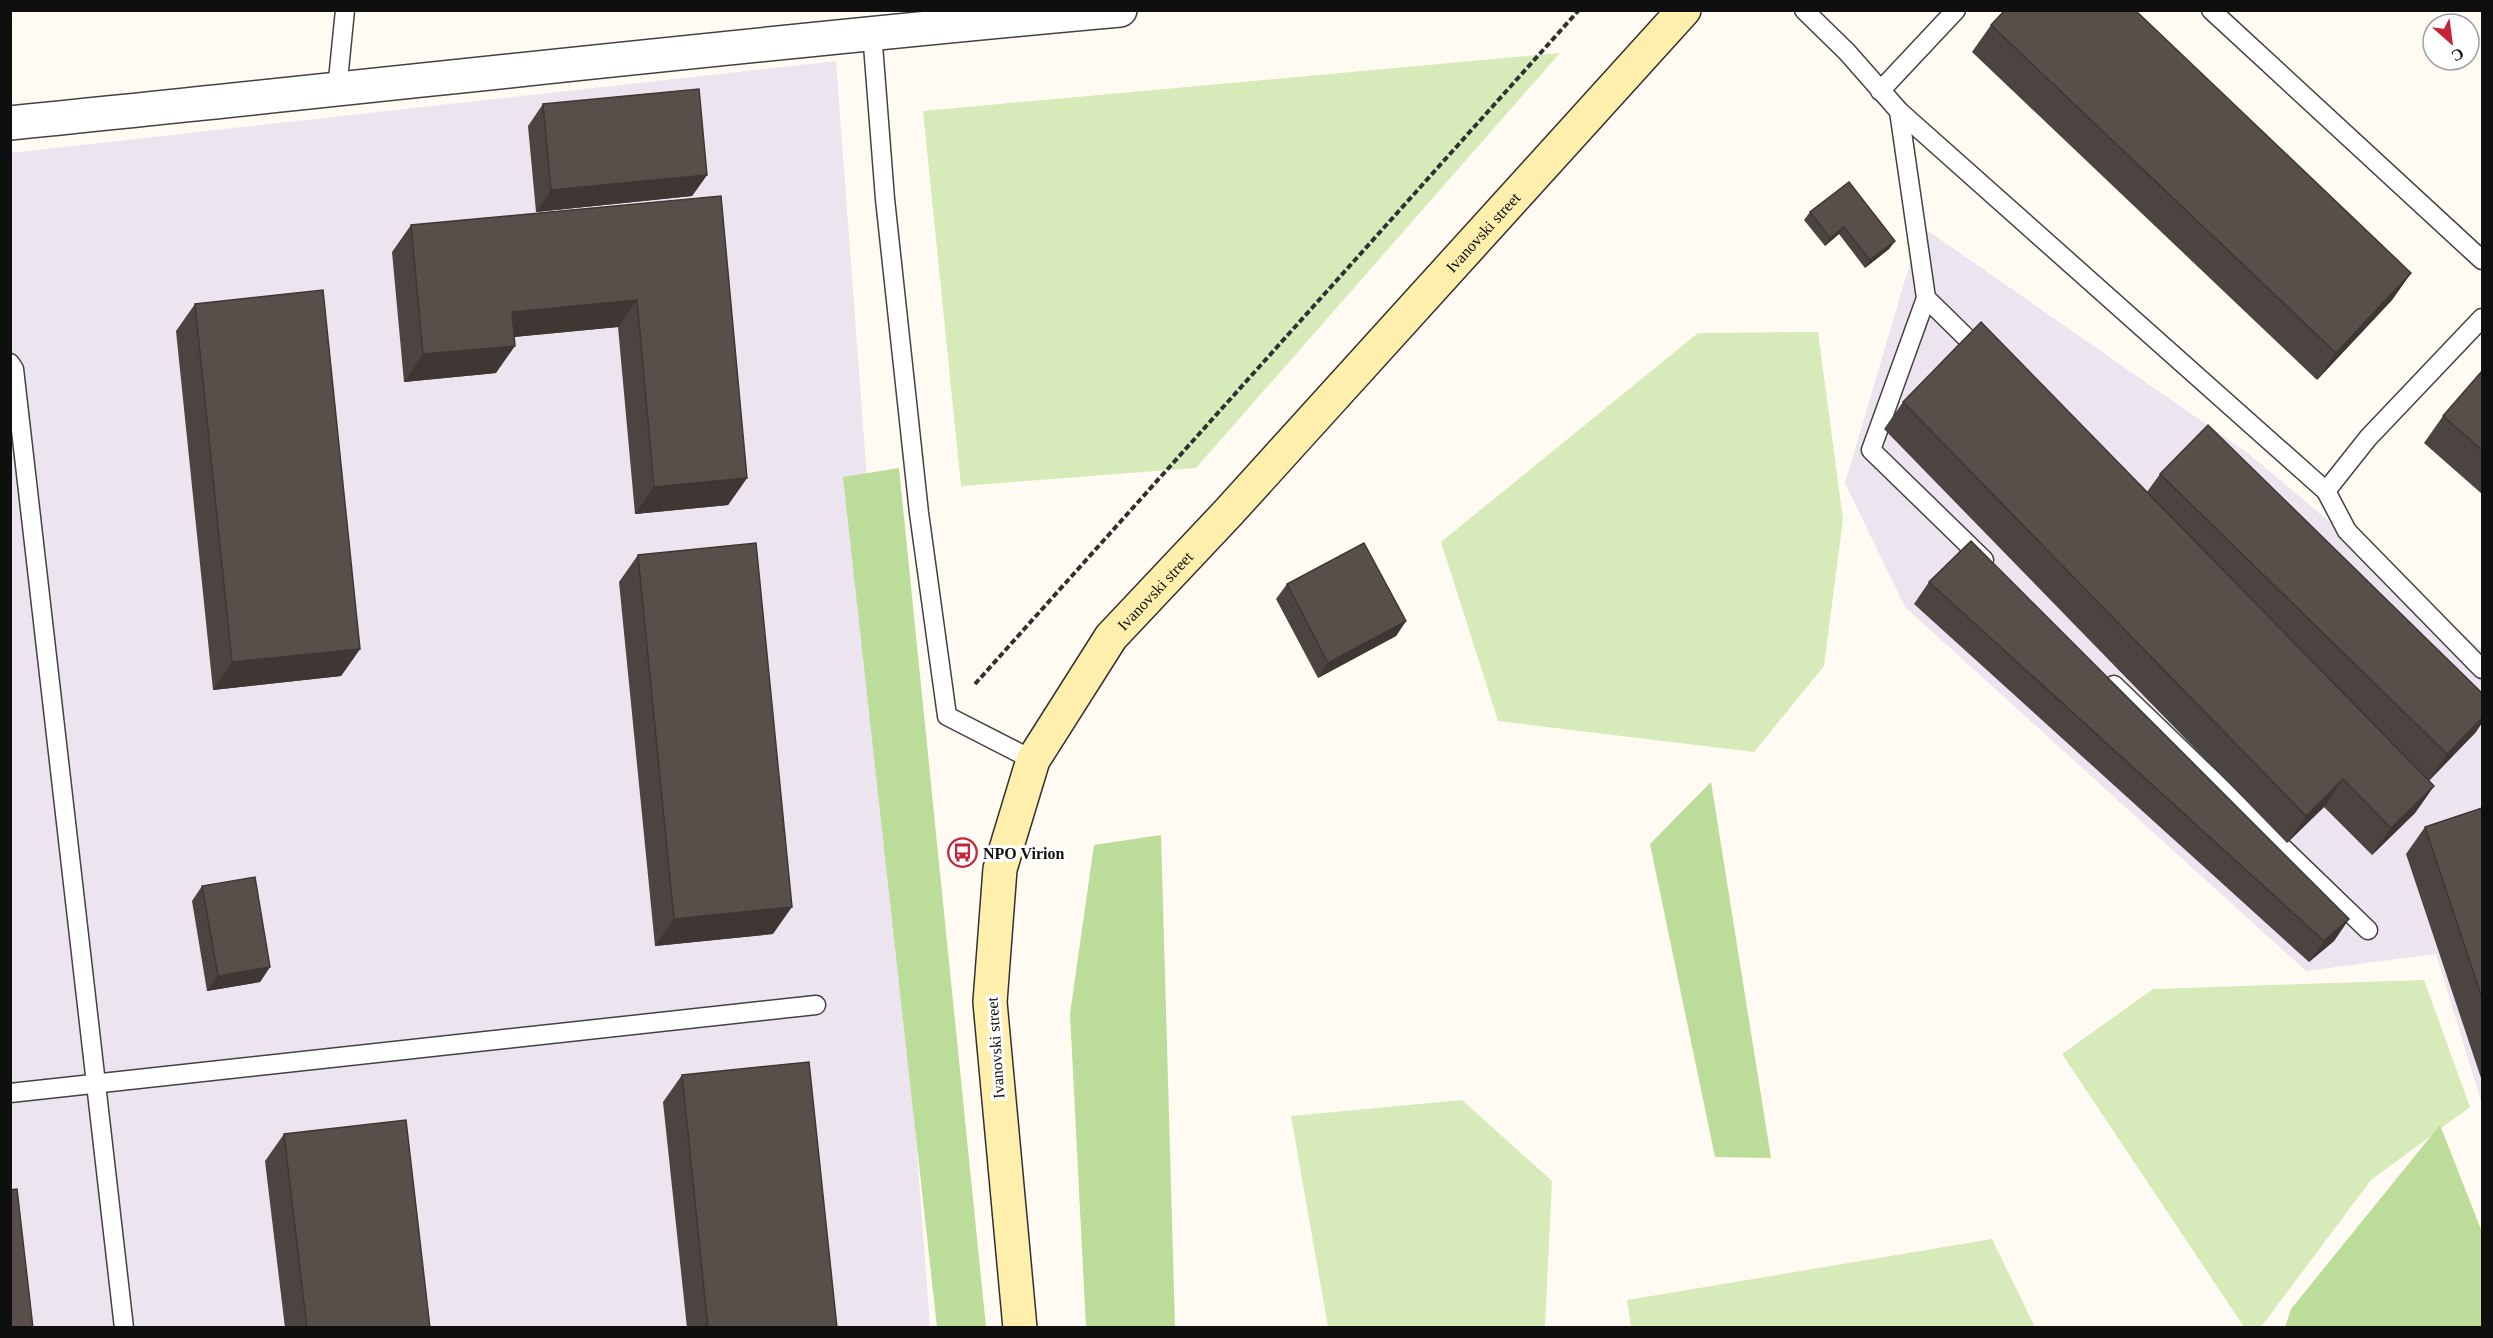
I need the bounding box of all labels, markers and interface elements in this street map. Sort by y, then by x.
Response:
north arrow [2421,12,2481,72]
text: С [2449,45,2467,65]
street label: Ivanovski street [1443,189,1524,276]
street label: Ivanovski street [1114,548,1197,634]
bus stop icon: NPO Virion [946,837,978,869]
place label: NPO Virion [983,845,1064,862]
street label: Ivanovski street [983,996,1008,1099]

